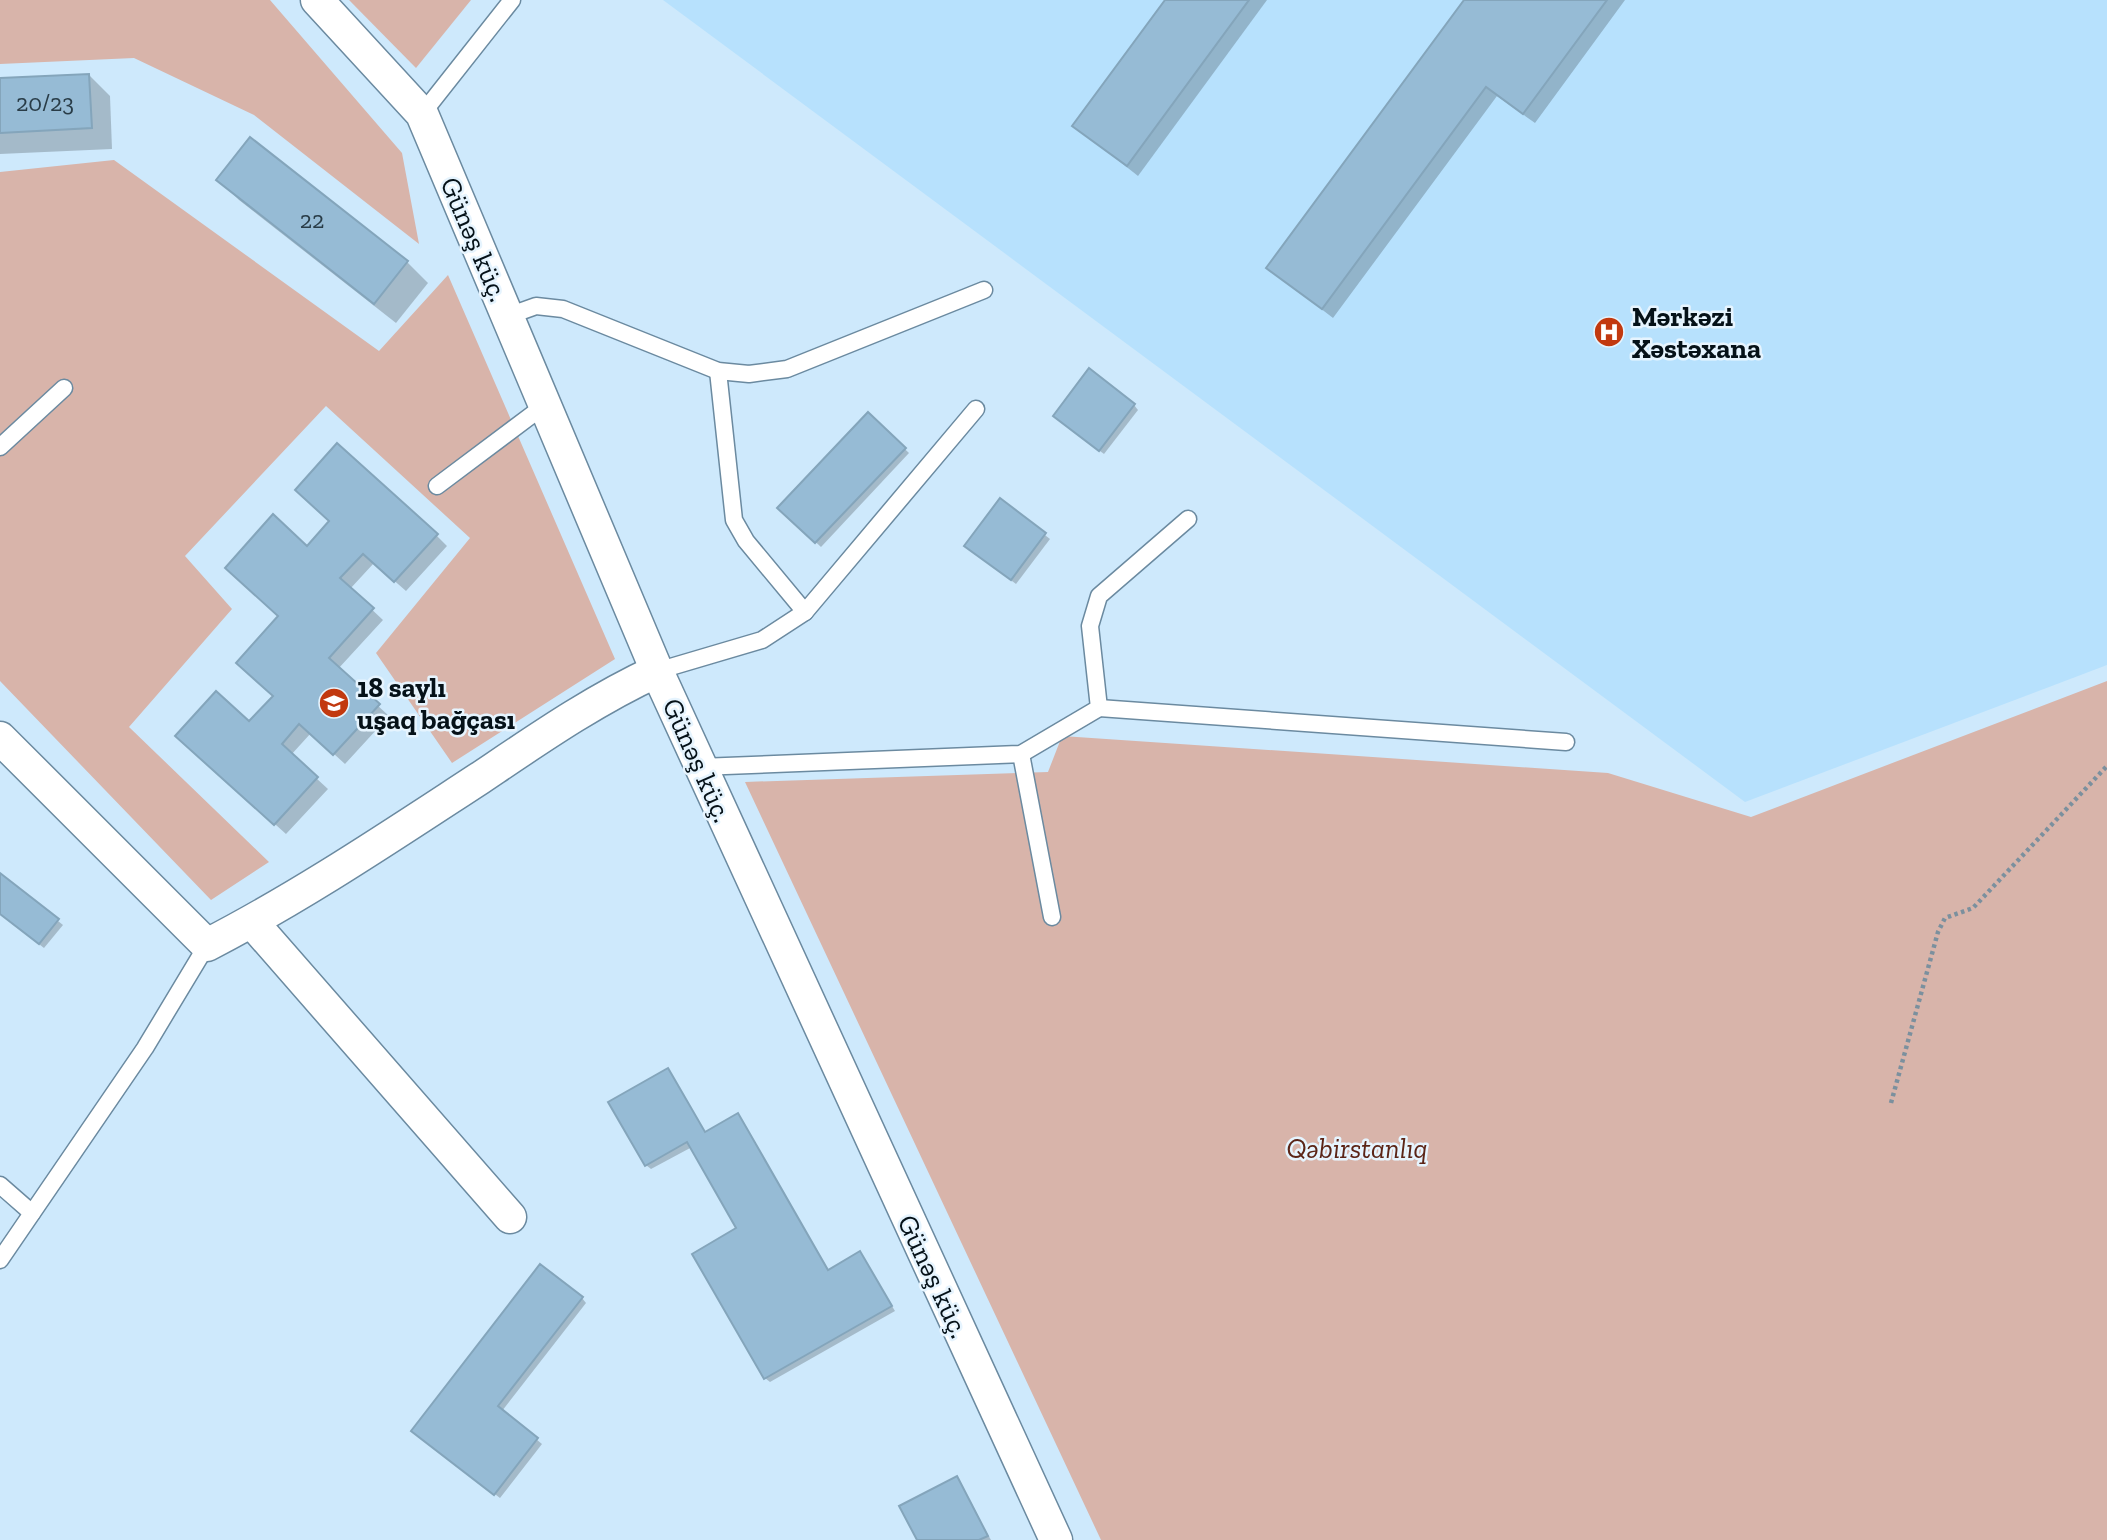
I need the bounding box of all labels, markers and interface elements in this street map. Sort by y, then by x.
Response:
house number: 20/23 [16,88,74,117]
street label: Günəş küç. [434,172,516,306]
house number: 22 [300,205,324,234]
place label: Mərkəzi Xəstəxana [1632,300,1761,365]
hospital icon: Mərkəzi Xəstəxana [1592,315,1626,349]
place label: 18 saylı uşaq bağçası [357,671,515,736]
school or university icon: 18 saylı uşaq bağçası [317,686,351,720]
street label: Günəş küç. [656,693,739,827]
park label: Qəbirstanlıq [1286,1132,1428,1165]
street label: Günəş küç. [891,1209,976,1343]

